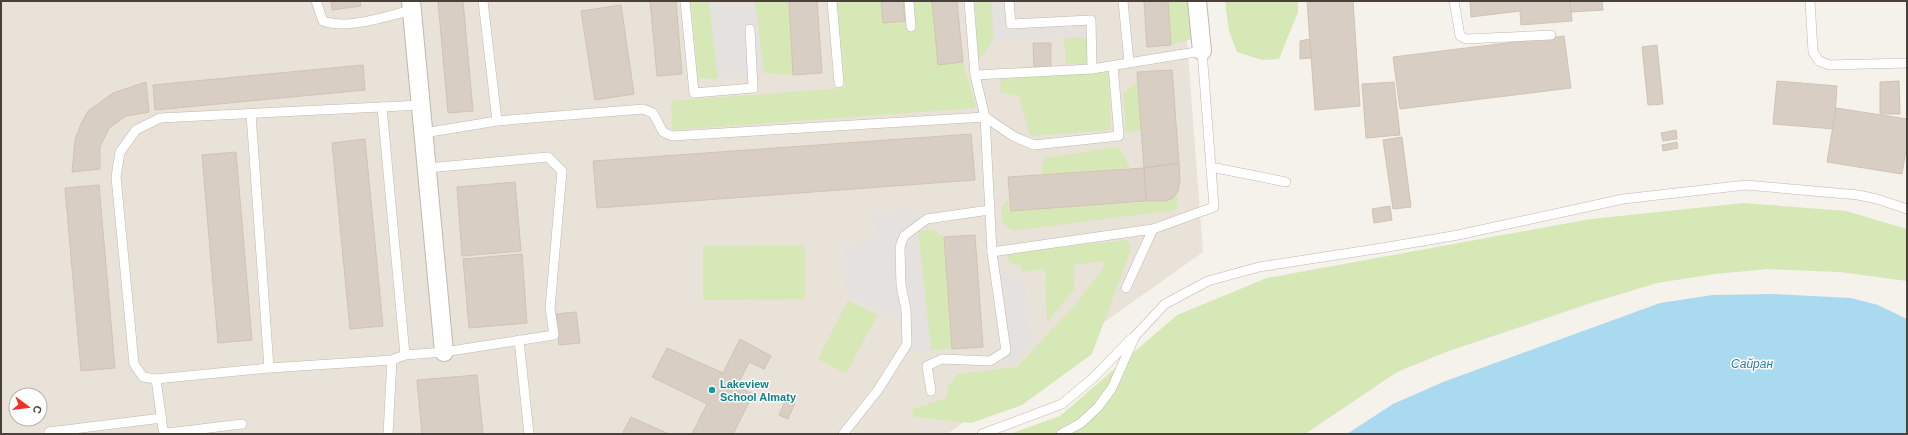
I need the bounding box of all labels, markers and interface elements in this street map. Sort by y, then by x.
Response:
water label: Сайран [1731,357,1773,371]
place label: Lakeview School Almaty [720,378,797,403]
marker: Lakeview School Almaty [707,385,717,395]
north arrow [8,387,48,427]
text: С [31,404,44,415]

